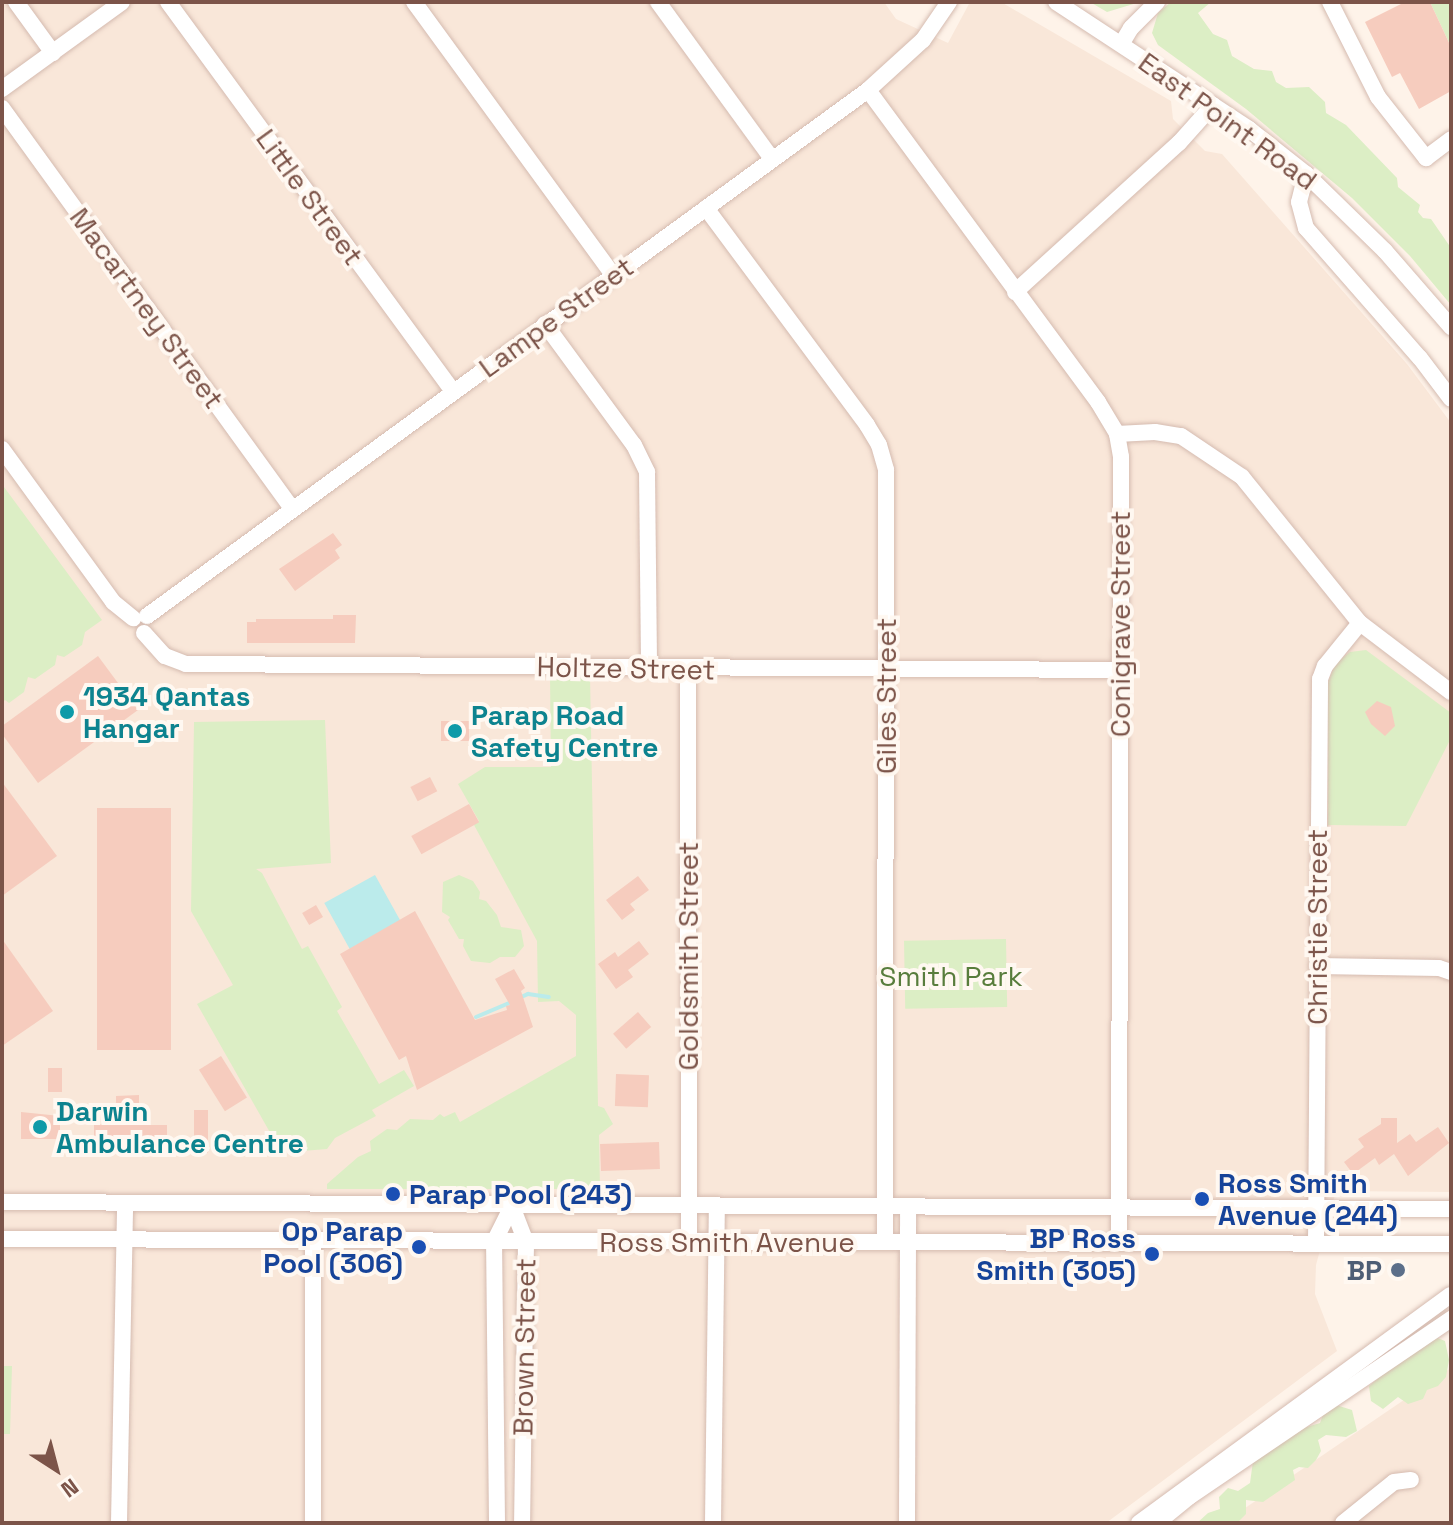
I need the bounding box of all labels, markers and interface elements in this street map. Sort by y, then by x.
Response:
street label: East Point Road [1132,45,1324,197]
street label: Little Street [249,122,371,272]
street label: Macartney Street [63,201,231,415]
street label: Lampe Street [472,250,640,384]
street label: Conigrave Street [1103,511,1137,737]
street label: Giles Street [869,618,903,774]
street label: Holtze Street [536,650,716,686]
place label: 1934 Qantas Hangar [83,679,250,745]
place label: Parap Road Safety Centre [471,698,658,764]
marker: 1934 Qantas Hangar [58,703,76,721]
marker: Parap Road Safety Centre [446,722,464,740]
street label: Christie Street [1300,829,1334,1025]
street label: Goldsmith Street [671,841,705,1071]
park label: Smith Park [879,959,1023,993]
place label: Darwin Ambulance Centre [56,1094,304,1160]
marker: Darwin Ambulance Centre [31,1118,49,1136]
place label: Ross Smith Avenue (244) [1218,1166,1398,1232]
place label: Parap Pool (243) [409,1177,632,1211]
marker: Parap Pool (243) [384,1185,402,1203]
marker: Ross Smith Avenue (244) [1193,1190,1211,1208]
place label: Op Parap Pool (306) [263,1214,403,1280]
place label: BP Ross Smith (305) [977,1221,1136,1287]
street label: Ross Smith Avenue [599,1225,855,1259]
marker: Op Parap Pool (306) [410,1238,428,1256]
marker: BP Ross Smith (305) [1143,1245,1161,1263]
place label: BP [1346,1253,1382,1287]
street label: Brown Street [506,1258,542,1436]
marker: BP [1389,1261,1407,1279]
north arrow [16,1429,96,1509]
text: N [56,1473,84,1504]

